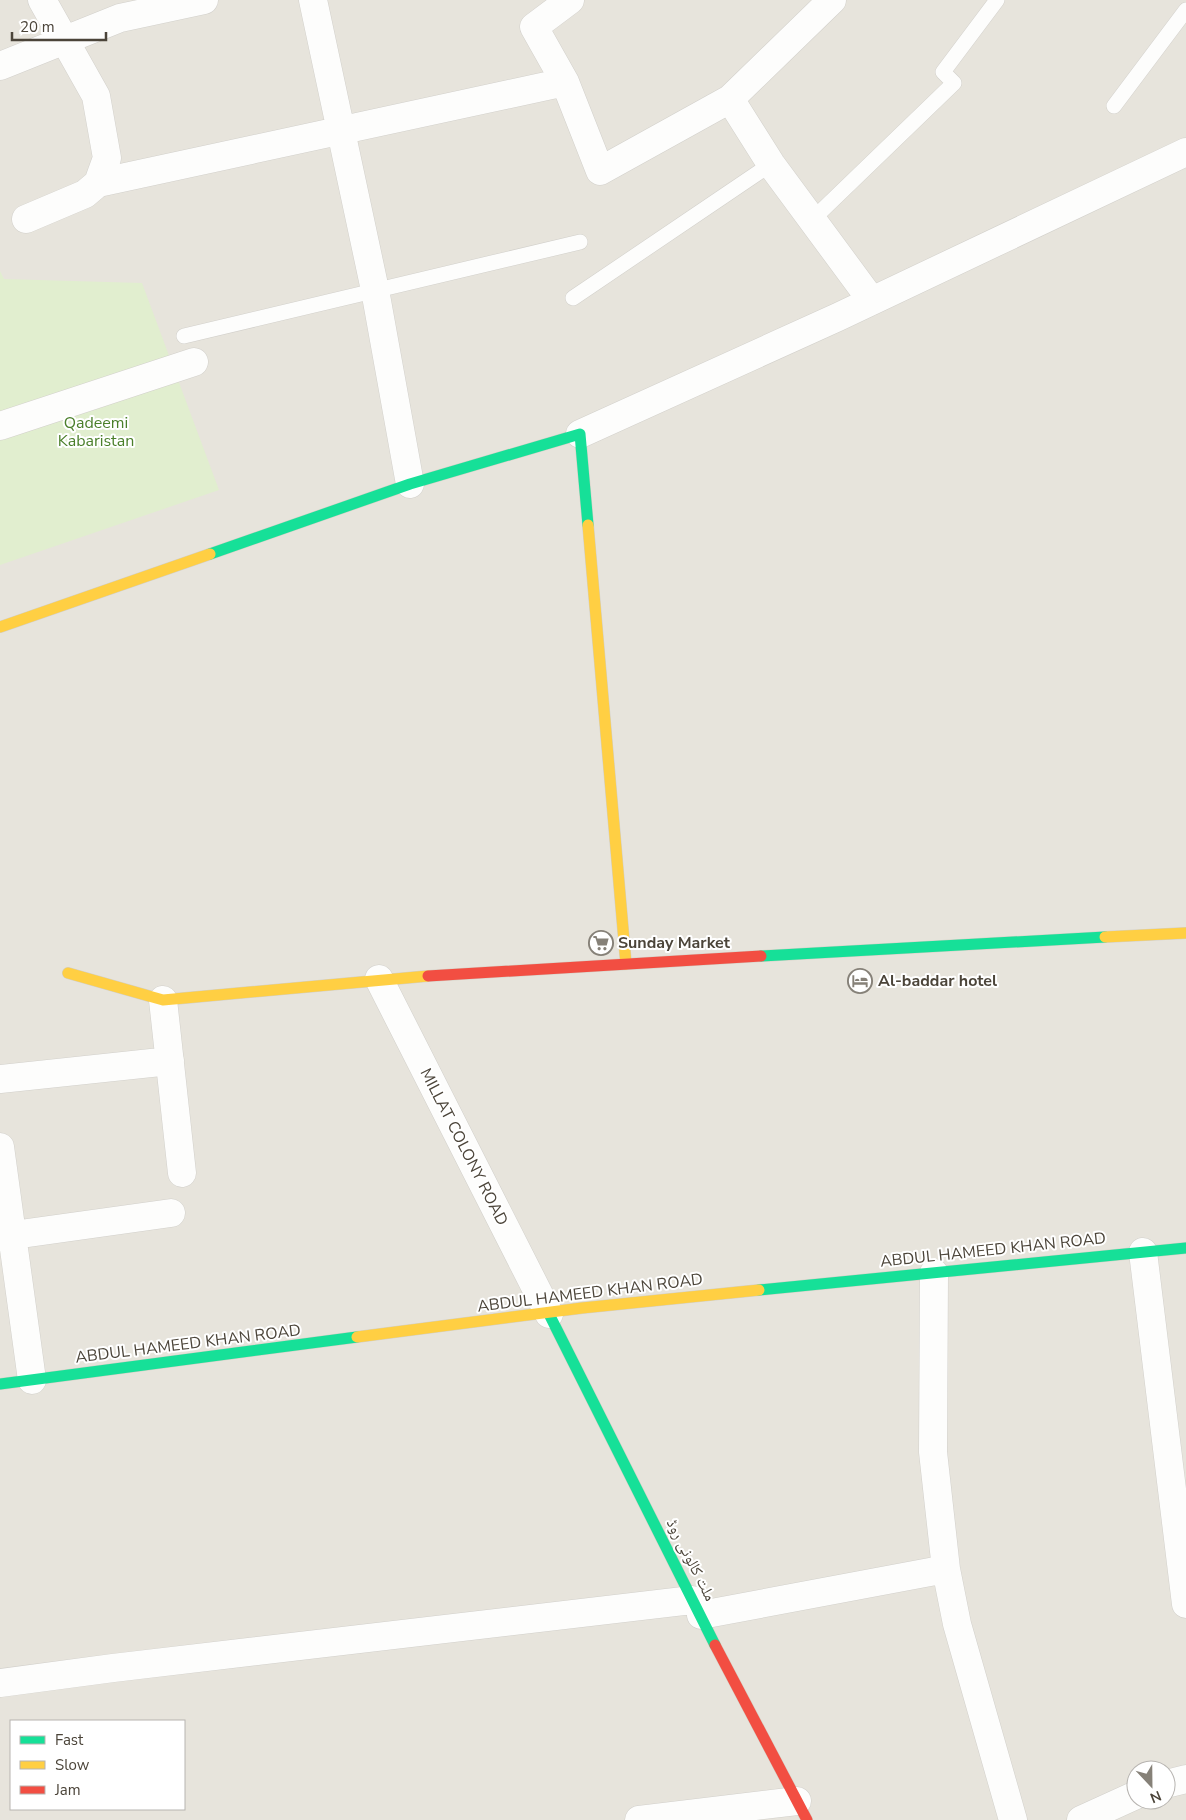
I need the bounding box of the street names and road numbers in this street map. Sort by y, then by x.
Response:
street label: MILLAT COLONY ROAD [415,1065,513,1229]
street label: ABDUL HAMEED KHAN ROAD [879,1227,1107,1273]
street label: ABDUL HAMEED KHAN ROAD [476,1268,704,1318]
street label: ABDUL HAMEED KHAN ROAD [74,1319,302,1369]
street label: ملت کالونی روڈ [661,1515,721,1605]

